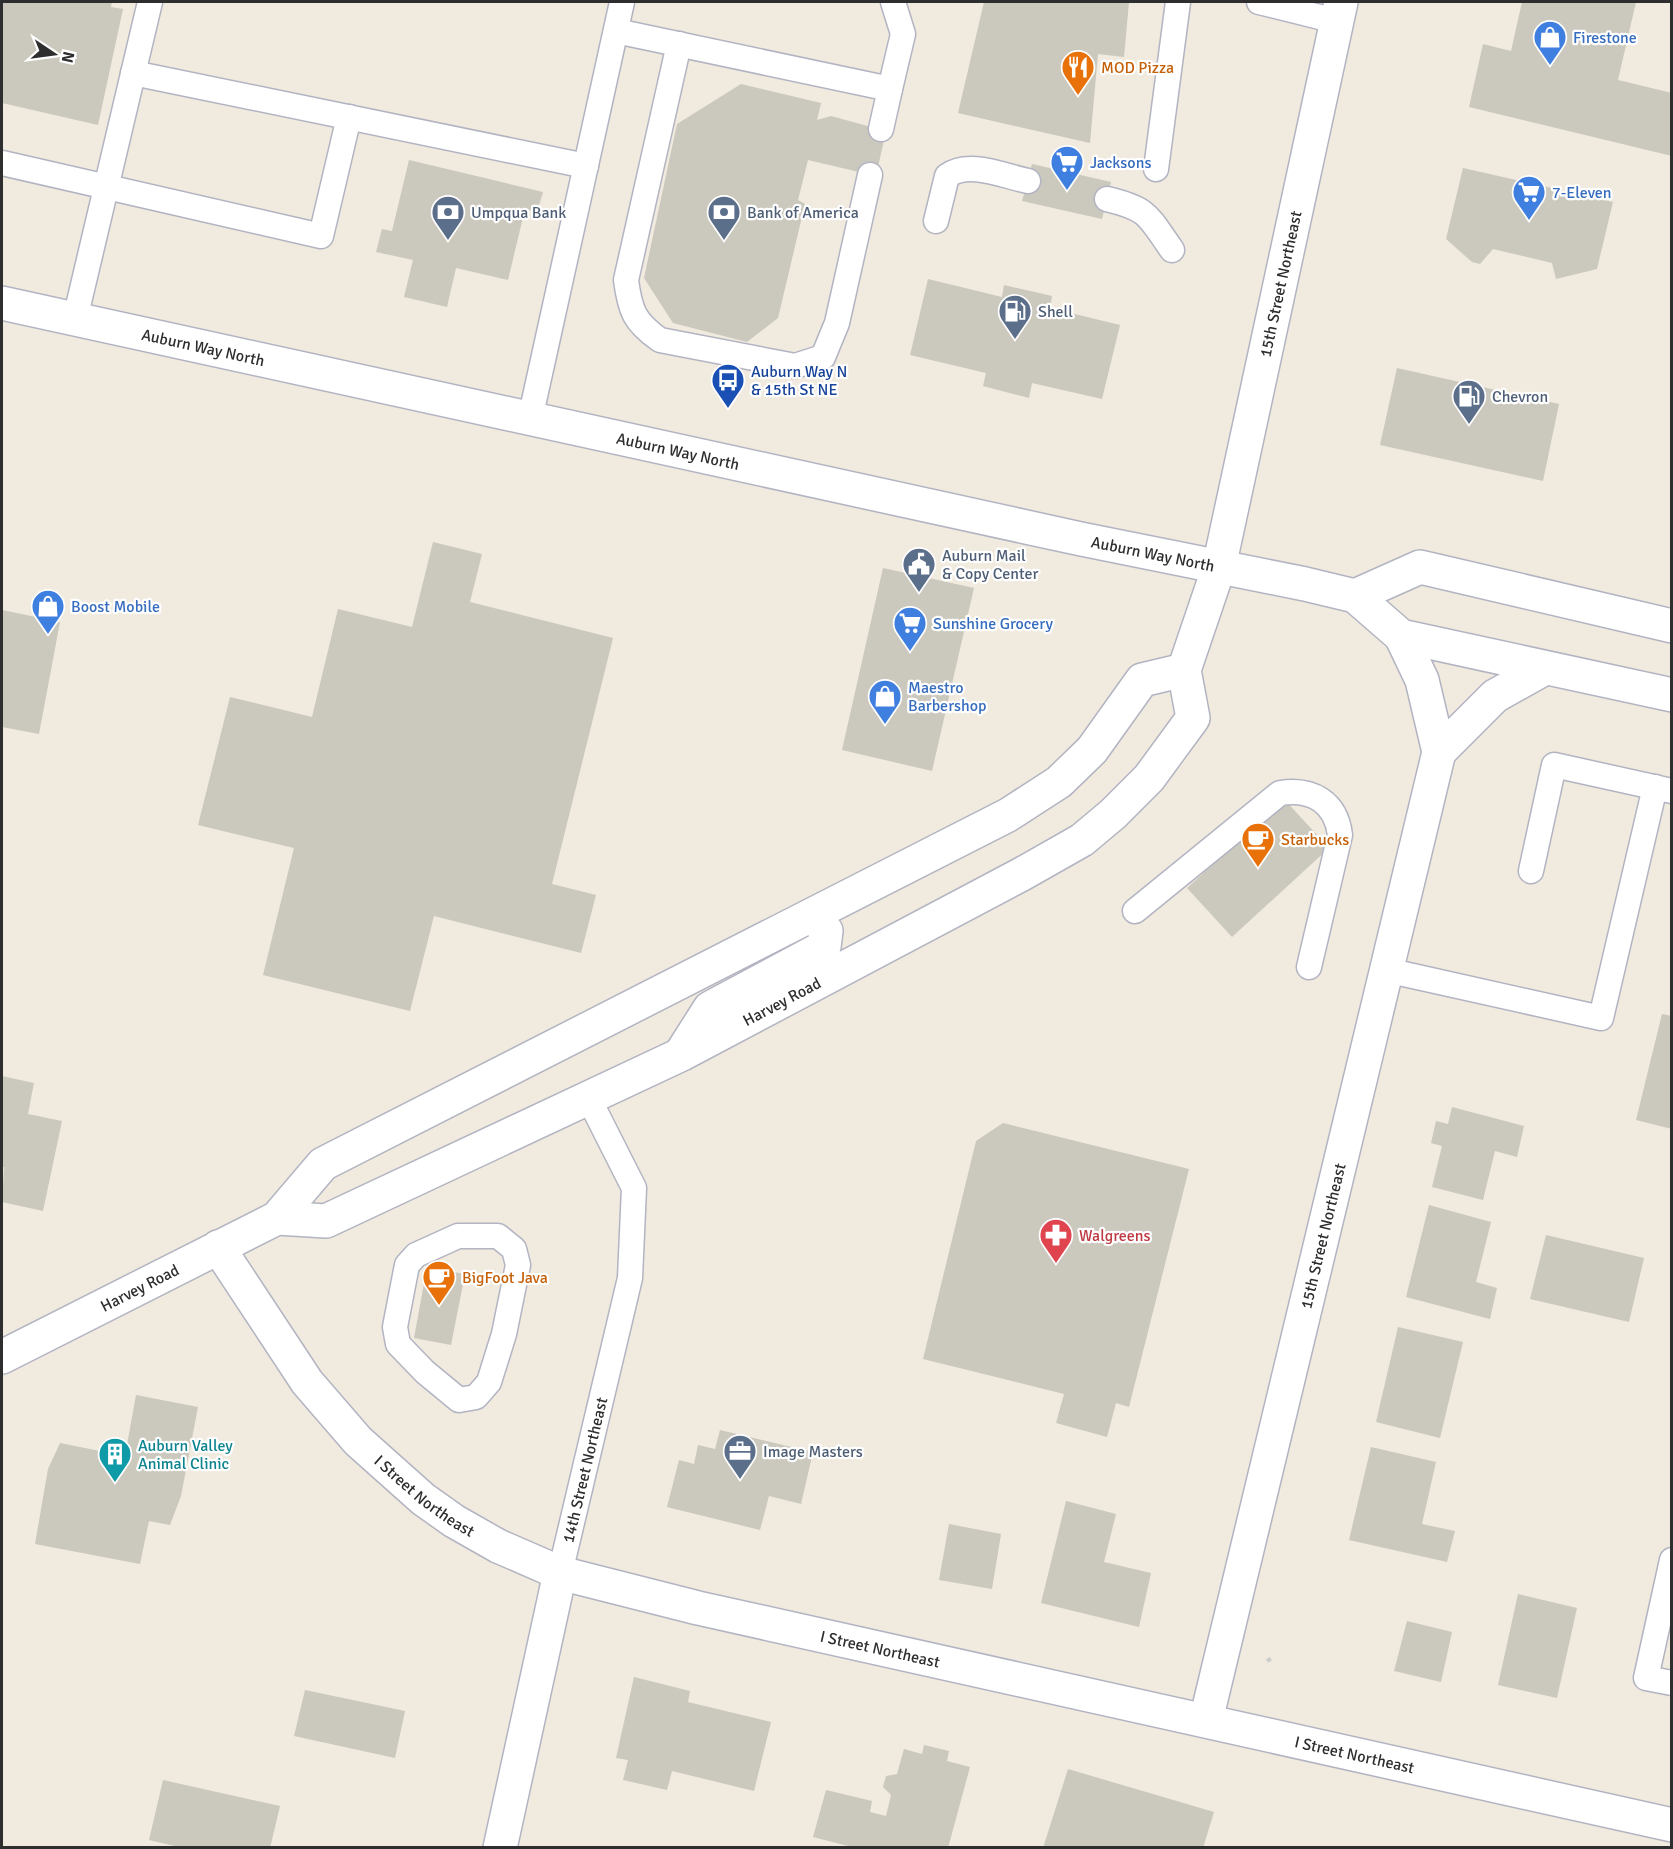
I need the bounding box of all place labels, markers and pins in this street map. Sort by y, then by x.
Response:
shop icon: Firestone [1532,19,1568,66]
place label: Firestone [1573,28,1637,48]
restaurant icon: MOD Pizza [1060,49,1096,96]
place label: MOD Pizza [1101,58,1174,78]
supermarket icon: Jacksons [1049,144,1085,191]
place label: Jacksons [1090,153,1151,173]
supermarket icon: 7-Eleven [1511,174,1547,221]
place label: 7-Eleven [1552,183,1611,203]
bank icon: Umpqua Bank [430,194,466,241]
bank icon: Bank of America [706,194,742,241]
place label: Umpqua Bank [471,203,566,223]
place label: Bank of America [747,203,859,223]
fuel station icon: Shell [997,293,1033,340]
place label: Shell [1038,302,1073,322]
bus stop icon: Auburn Way N & 15th St NE [710,362,746,409]
place label: Auburn Way N & 15th St NE [751,362,848,400]
fuel station icon: Chevron [1451,378,1487,425]
place label: Chevron [1492,387,1548,407]
public building icon: Auburn Mail & Copy Center [901,546,937,593]
place label: Auburn Mail & Copy Center [942,546,1039,584]
shop icon: Boost Mobile [30,588,66,635]
place label: Boost Mobile [71,597,160,617]
supermarket icon: Sunshine Grocery [892,605,928,652]
place label: Sunshine Grocery [933,614,1054,634]
shop icon: Maestro Barbershop [867,678,903,725]
place label: Maestro Barbershop [908,678,987,716]
cafe icon: Starbucks [1240,821,1276,868]
place label: Starbucks [1281,830,1349,850]
pharmacy icon: Walgreens [1038,1217,1074,1264]
place label: Walgreens [1079,1226,1151,1246]
cafe icon: BigFoot Java [421,1259,457,1306]
place label: BigFoot Java [462,1268,548,1288]
office icon: Image Masters [722,1433,758,1480]
building icon: Auburn Valley Animal Clinic [97,1436,133,1483]
place label: Auburn Valley Animal Clinic [138,1436,233,1474]
place label: Image Masters [763,1442,863,1462]

